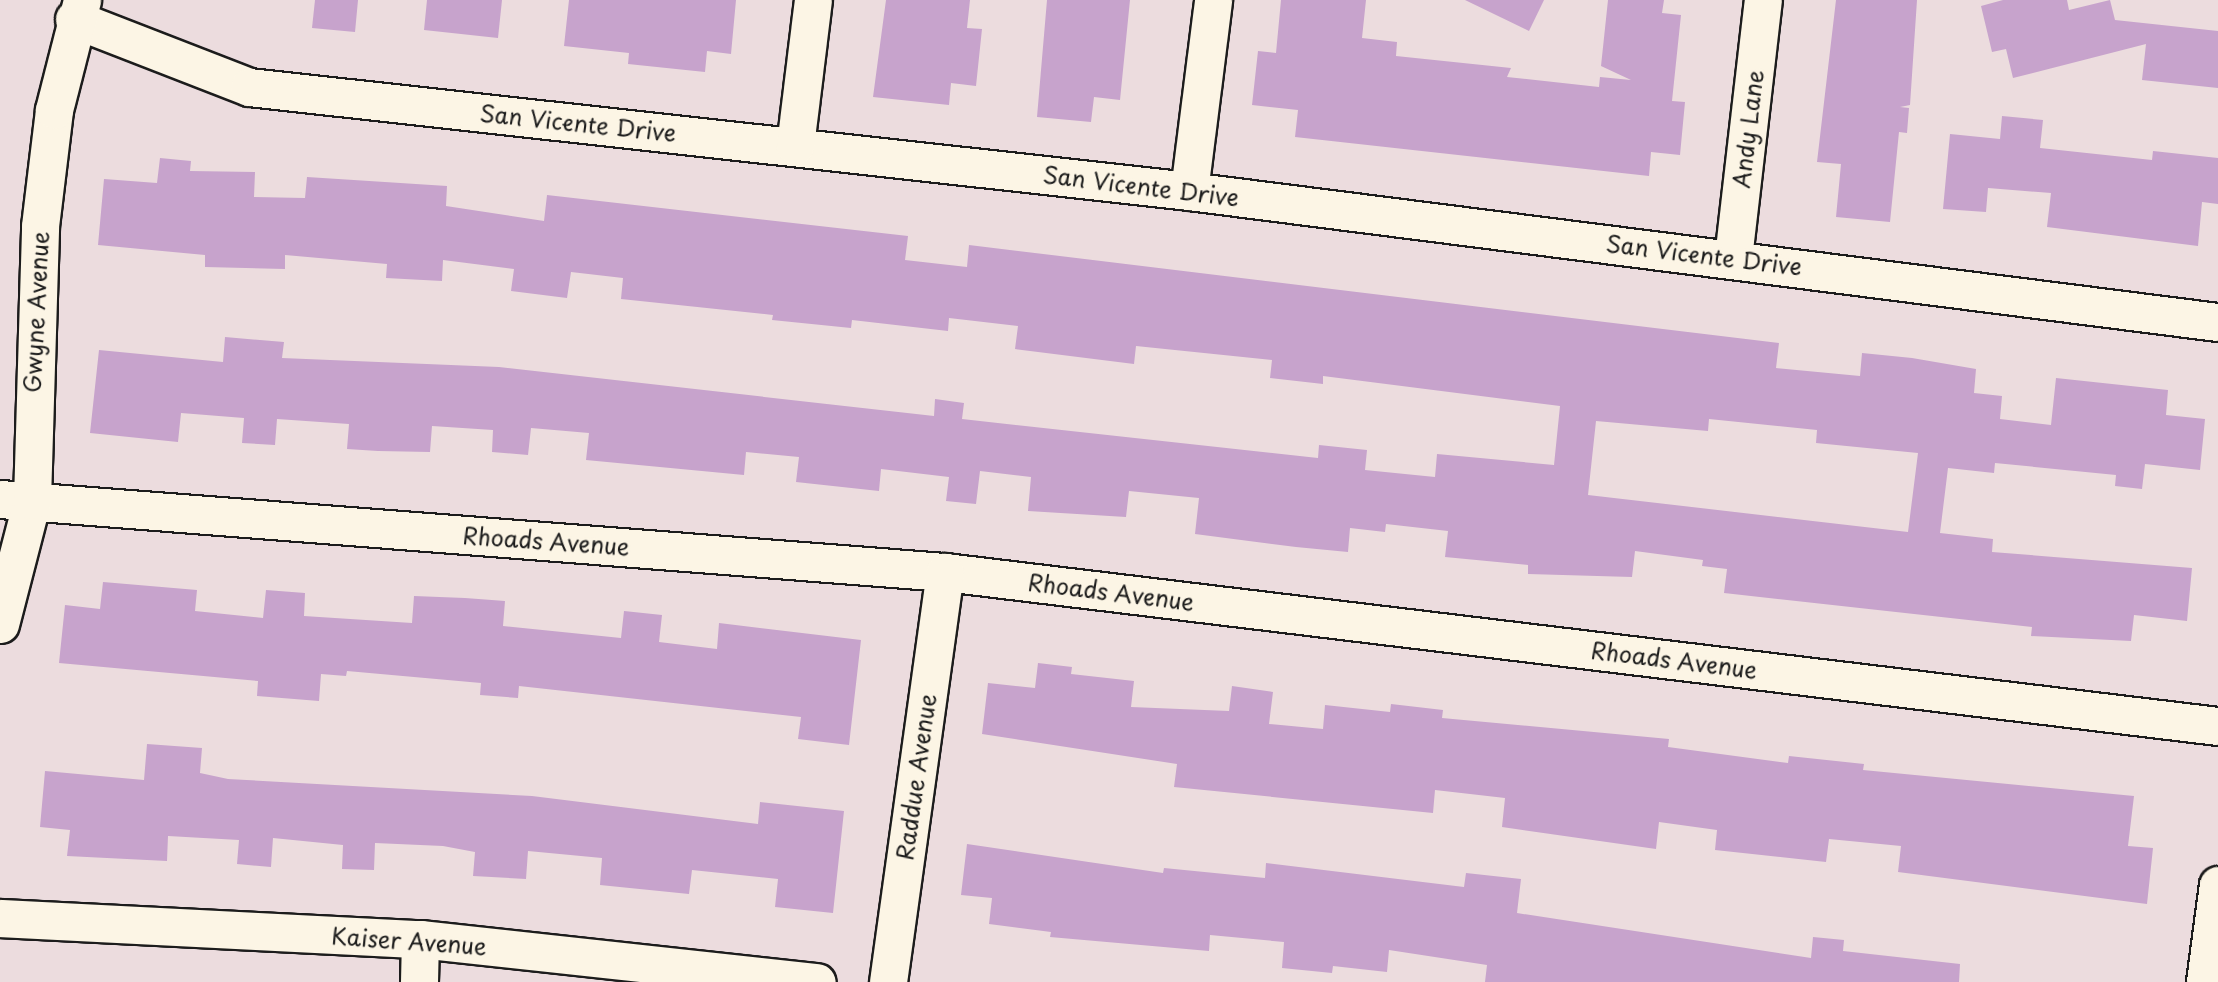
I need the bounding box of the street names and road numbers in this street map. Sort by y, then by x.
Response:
street label: Andy Lane [1727,69,1769,189]
street label: San Vicente Drive [478,99,678,147]
street label: San Vicente Drive [1041,160,1241,212]
street label: San Vicente Drive [1604,229,1804,281]
street label: Gwyne Avenue [18,230,54,394]
street label: Rhoads Avenue [462,521,630,561]
street label: Rhoads Avenue [1027,568,1195,616]
street label: Rhoads Avenue [1590,636,1758,684]
street label: Raddue Avenue [891,692,941,862]
street label: Kaiser Avenue [330,922,488,960]

